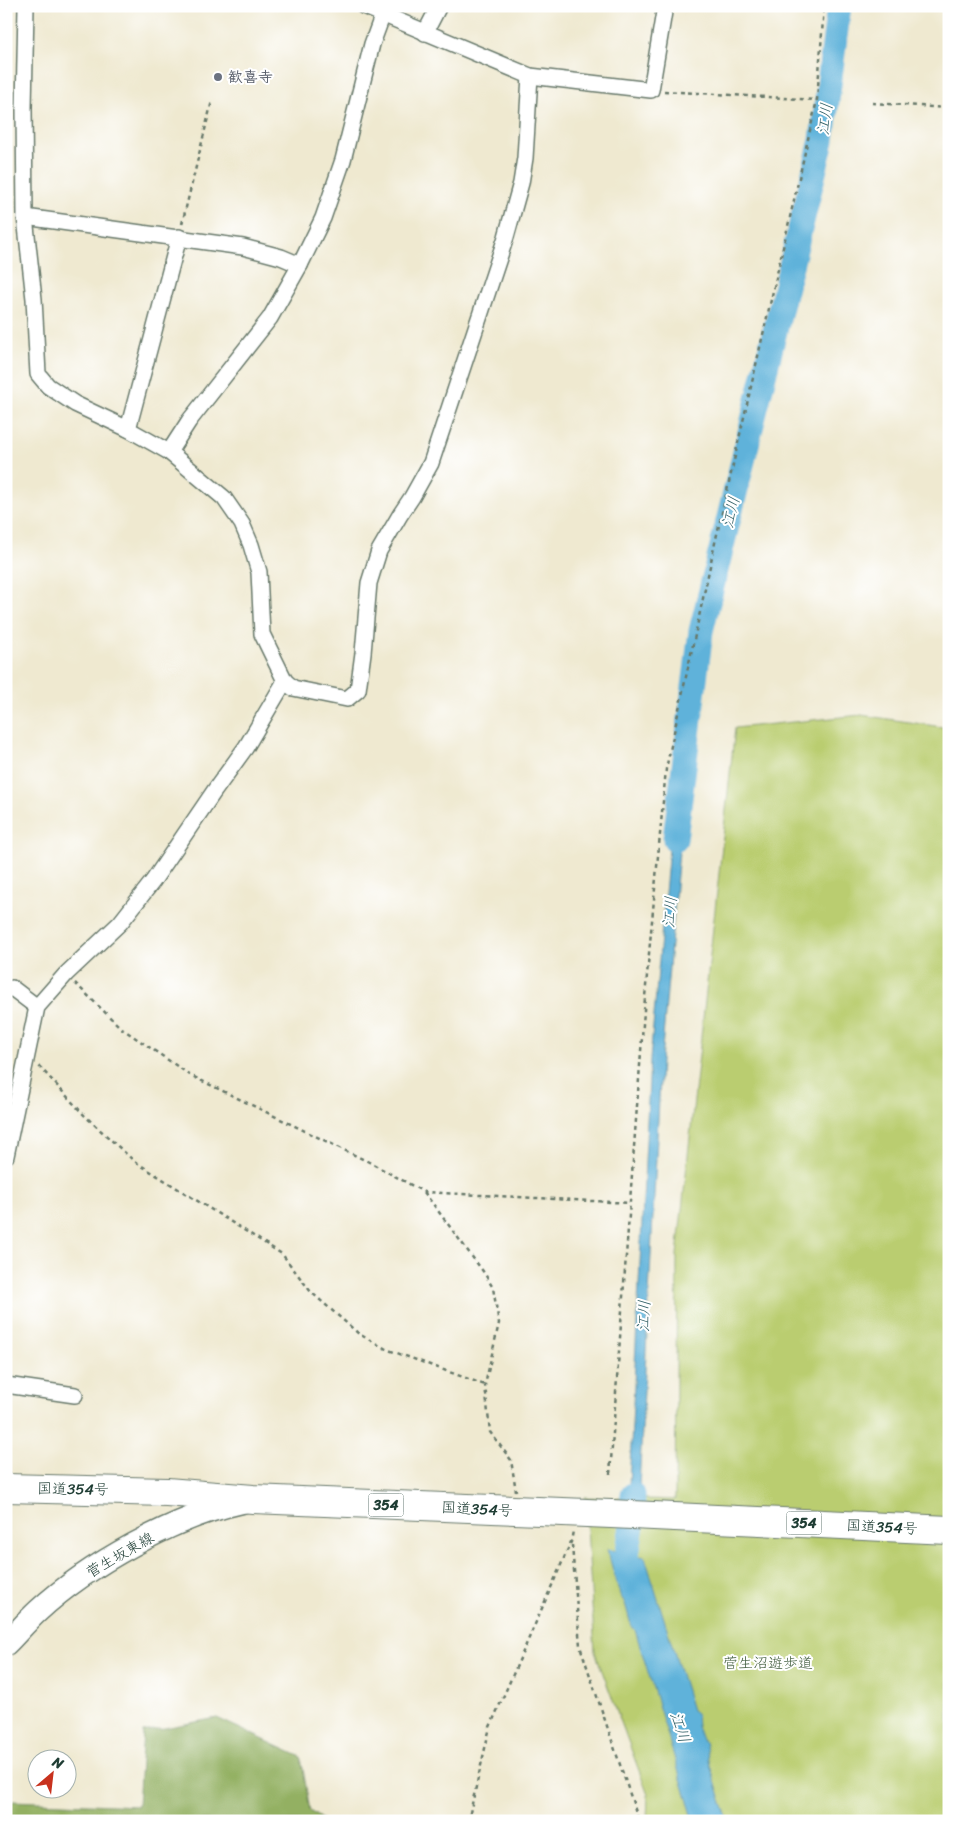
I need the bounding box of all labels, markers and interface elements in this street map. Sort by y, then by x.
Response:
place label: 歓喜寺 [228,64,273,90]
marker: 歓喜寺 [212,71,224,83]
water label: 江川 [808,101,841,137]
water label: 江川 [713,493,748,531]
water label: 江川 [654,895,685,929]
water label: 江川 [628,1299,659,1333]
street label: 国道354号 [37,1475,109,1503]
road number: 354 [368,1494,404,1516]
street label: 国道354号 [440,1494,514,1524]
road number: 354 [786,1512,822,1535]
street label: 国道354号 [845,1512,919,1542]
street label: 菅生坂東線 [81,1525,159,1585]
park label: 菅生沼遊歩道 [723,1650,813,1676]
water label: 江川 [662,1707,699,1747]
text: N [47,1749,68,1776]
north arrow [28,1750,78,1800]

